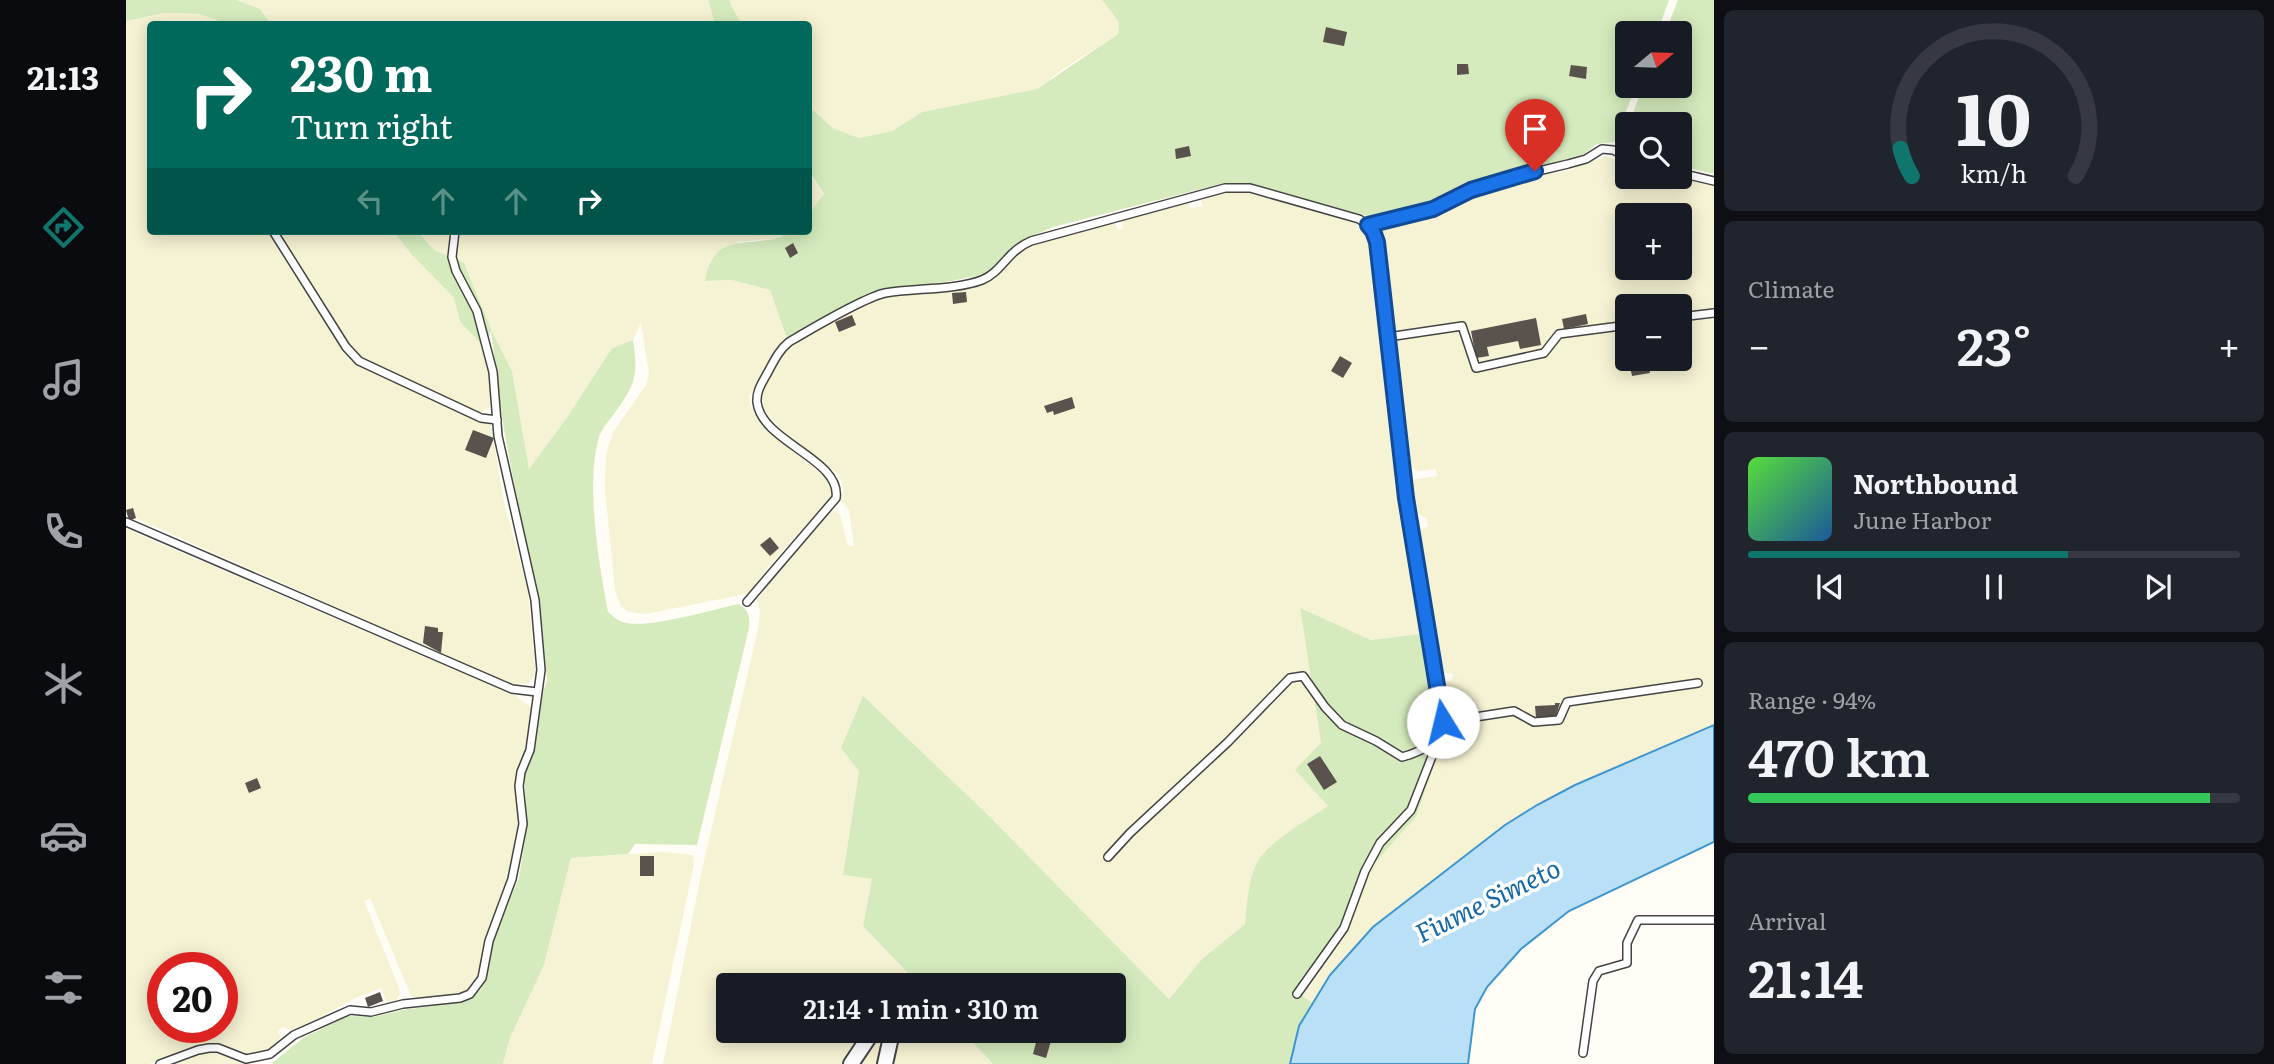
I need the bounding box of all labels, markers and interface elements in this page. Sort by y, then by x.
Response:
north arrow [1615,21,1692,98]
map controls [1615,21,1692,371]
text: 230 m [290,34,433,107]
icon: right [175,49,266,140]
text: 21:13 [27,52,99,100]
text: 10 [1957,61,2031,169]
pin [1505,99,1565,171]
text: Turn right [290,101,452,149]
icon: arrive [1516,110,1554,148]
button: search [1615,112,1692,189]
text: km/h [1961,154,2027,191]
icon: left [351,182,389,220]
icon: ahead [424,182,462,220]
icon: ahead [497,182,535,220]
icon: right [570,182,608,220]
icon: directions [39,203,88,252]
button: + [1615,203,1692,280]
text: Climate [1748,271,1834,305]
button: − [1615,294,1692,371]
text: 23° [1957,305,2031,382]
text: − [1748,315,1770,372]
text: + [2218,315,2240,372]
icon: music [39,355,88,404]
text: Northbound [1853,463,2018,502]
text: June Harbor [1853,502,1991,536]
icon: phone [39,507,88,556]
icon: previous [1811,568,1849,606]
icon: pause [1975,568,2013,606]
icon: next [2139,568,2177,606]
icon: climate [39,659,88,708]
text: Range · 94% [1748,682,1876,716]
position arrow [1406,685,1480,759]
text: 470 km [1748,716,1930,793]
icon: car [39,811,88,860]
water label: Fiume Simeto [1408,847,1566,951]
text: Arrival [1748,903,1827,937]
text: 21:14 [1748,937,1864,1014]
speed limit sign: 20 [147,952,238,1043]
icon: filters [39,963,88,1012]
text: 21:14 · 1 min · 310 m [803,988,1039,1027]

